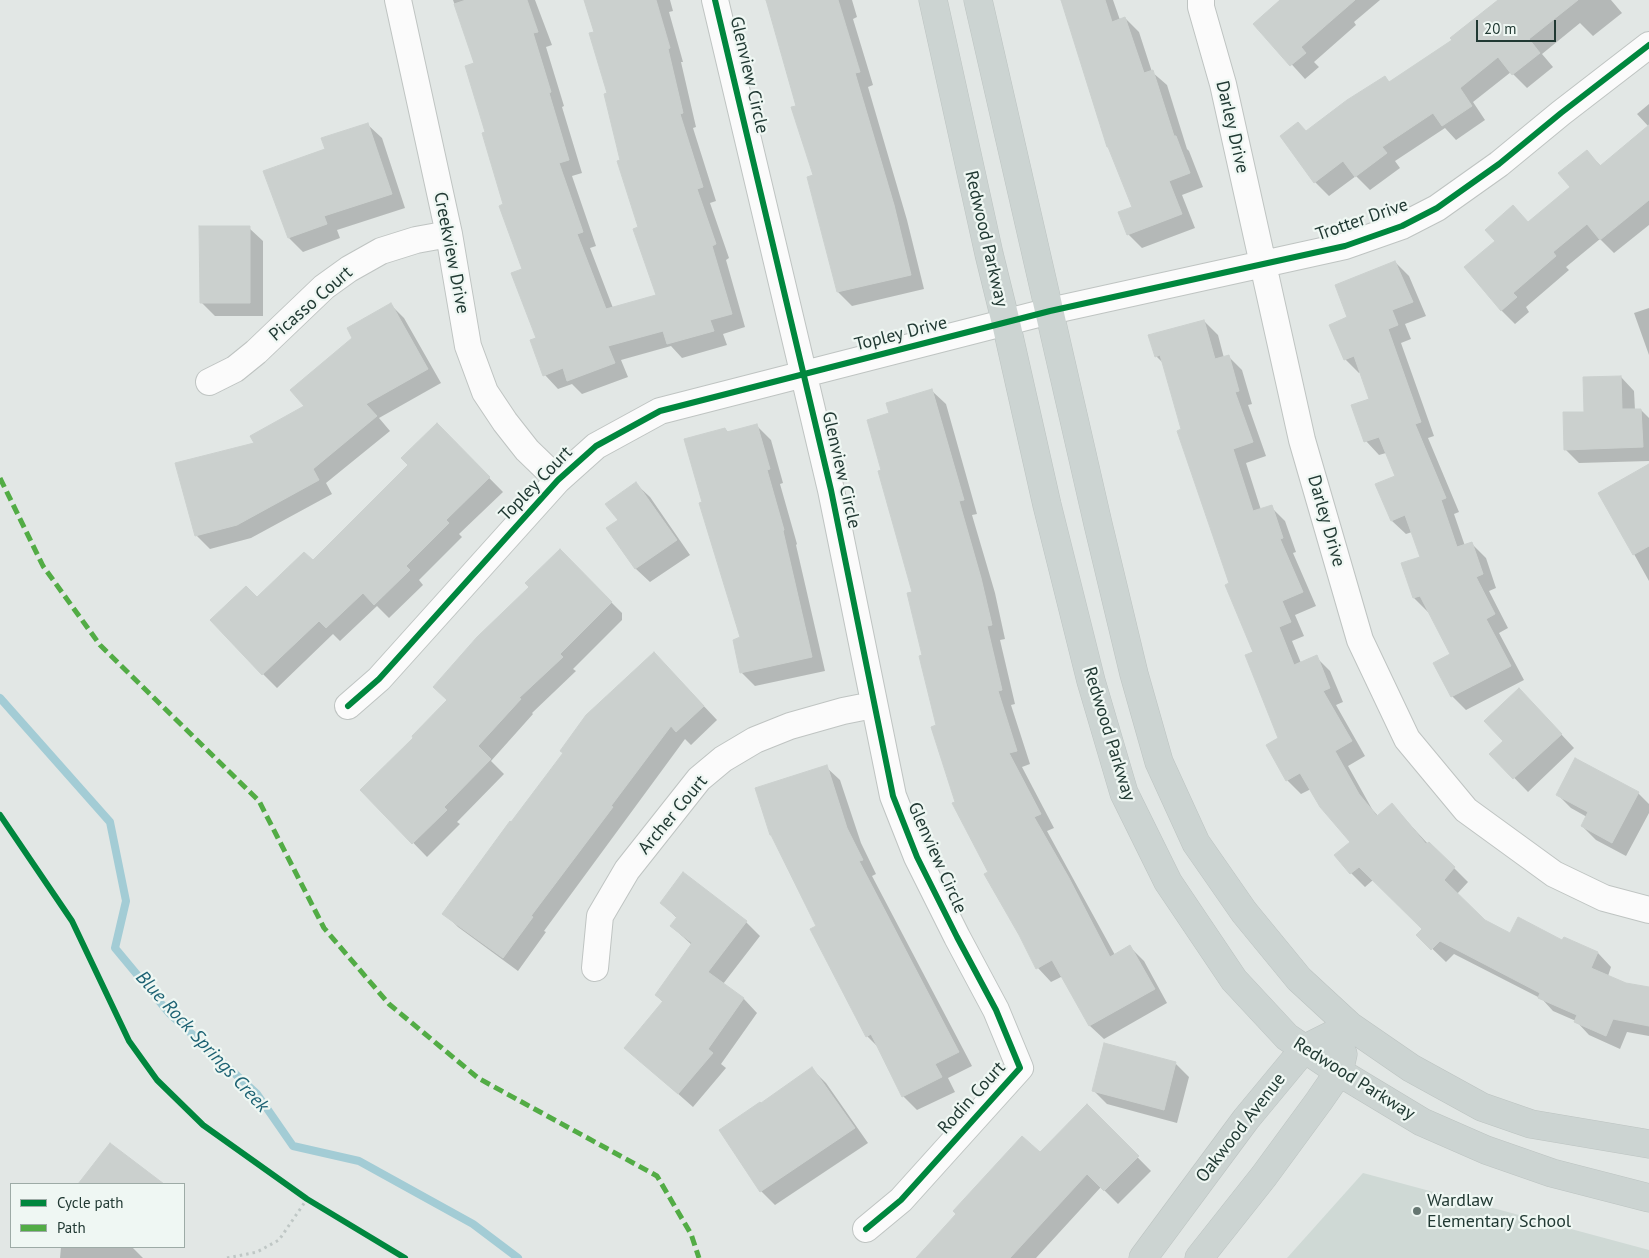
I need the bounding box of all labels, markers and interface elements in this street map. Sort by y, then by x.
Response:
scale bar [1479,10,1559,42]
street label: Glenview Circle [725,14,773,136]
text: 20 m [1484,19,1517,38]
street label: Darley Drive [1211,79,1253,175]
street label: Redwood Parkway [960,169,1012,309]
street label: Creekview Drive [429,190,473,316]
street label: Trotter Drive [1313,194,1411,246]
street label: Picasso Court [265,262,357,346]
street label: Topley Drive [852,312,950,356]
street label: Glenview Circle [817,409,865,531]
street label: Topley Court [495,442,577,526]
street label: Darley Drive [1303,473,1349,569]
street label: Redwood Parkway [1078,664,1140,804]
street label: Archer Court [634,771,712,859]
street label: Glenview Circle [903,799,971,917]
water label: Blue Rock Springs Creek [131,967,273,1117]
street label: Redwood Parkway [1289,1033,1419,1125]
street label: Rodin Court [934,1057,1010,1139]
street label: Oakwood Avenue [1192,1069,1290,1187]
legend [10,1183,185,1248]
place label: Wardlaw Elementary School [1427,1190,1571,1232]
text: Cycle path [57,1193,123,1212]
marker: Wardlaw Elementary School [1411,1205,1423,1217]
text: Path [57,1218,86,1237]

